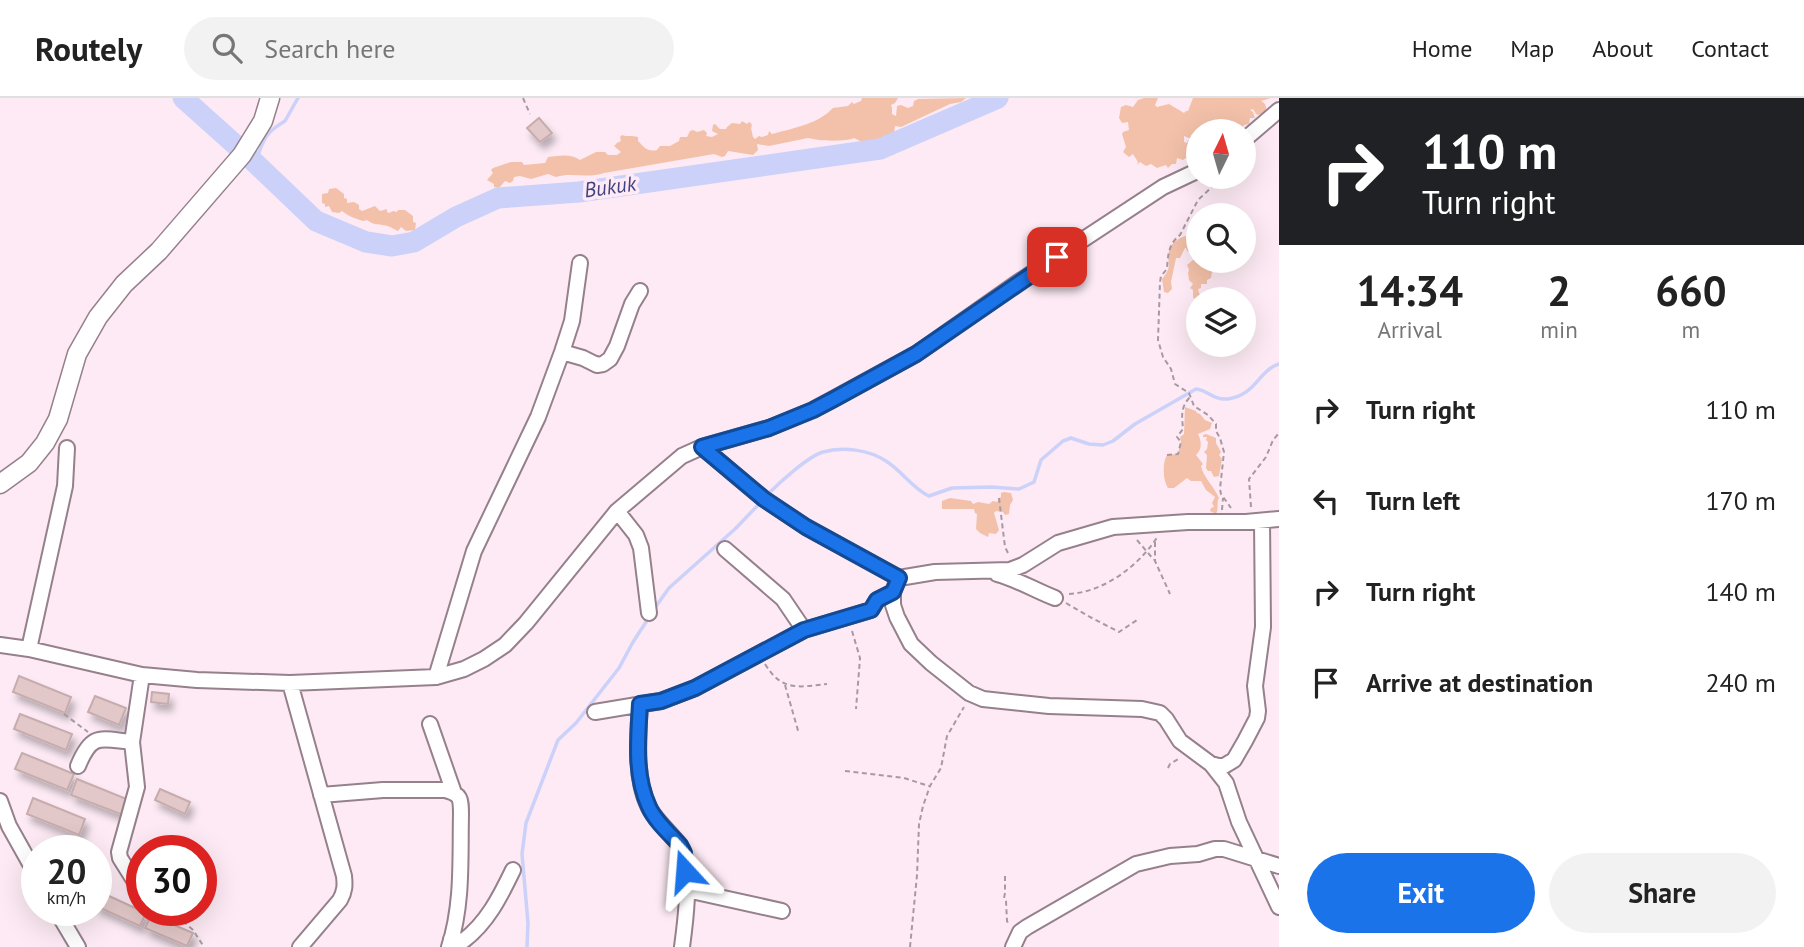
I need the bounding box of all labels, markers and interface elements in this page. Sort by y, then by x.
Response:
search box [184,17,674,80]
text: Routely [35,27,142,70]
icon: search [208,29,246,67]
text: Search here [264,32,395,65]
text: Home [1412,33,1472,64]
text: Map [1510,33,1554,64]
text: About [1592,33,1653,64]
text: Contact [1691,33,1769,64]
north arrow [1186,119,1256,189]
map controls [1186,119,1256,357]
text: 110 m [1422,119,1557,183]
icon: right [1307,126,1398,217]
water label: Bukuk [582,169,639,203]
text: Turn right [1422,181,1556,223]
button: search [1186,203,1256,273]
pin [1027,227,1087,287]
icon: arrive [1038,238,1076,276]
text: 14:34 [1356,263,1463,318]
text: 2 [1547,263,1571,318]
text: 660 [1655,263,1727,318]
button: layers [1186,287,1256,357]
text: Arrival [1377,315,1442,344]
text: min [1540,315,1578,344]
text: m [1682,315,1700,344]
icon: right [1307,391,1345,429]
text: Turn right [1366,393,1475,426]
text: 110 m [1705,393,1776,426]
icon: left [1307,482,1345,520]
text: Turn left [1366,484,1460,517]
text: 170 m [1705,484,1776,517]
icon: right [1307,573,1345,611]
text: Turn right [1366,575,1475,608]
text: 140 m [1705,575,1776,608]
icon: arrive [1307,664,1345,702]
text: Arrive at destination [1366,666,1593,699]
text: 240 m [1705,666,1776,699]
position arrow [648,834,722,908]
speed limit sign: 30 [126,835,217,926]
text: 20 [47,848,86,894]
button: Exit [1307,853,1535,933]
button: Share [1549,853,1776,933]
text: km/h [47,886,86,909]

